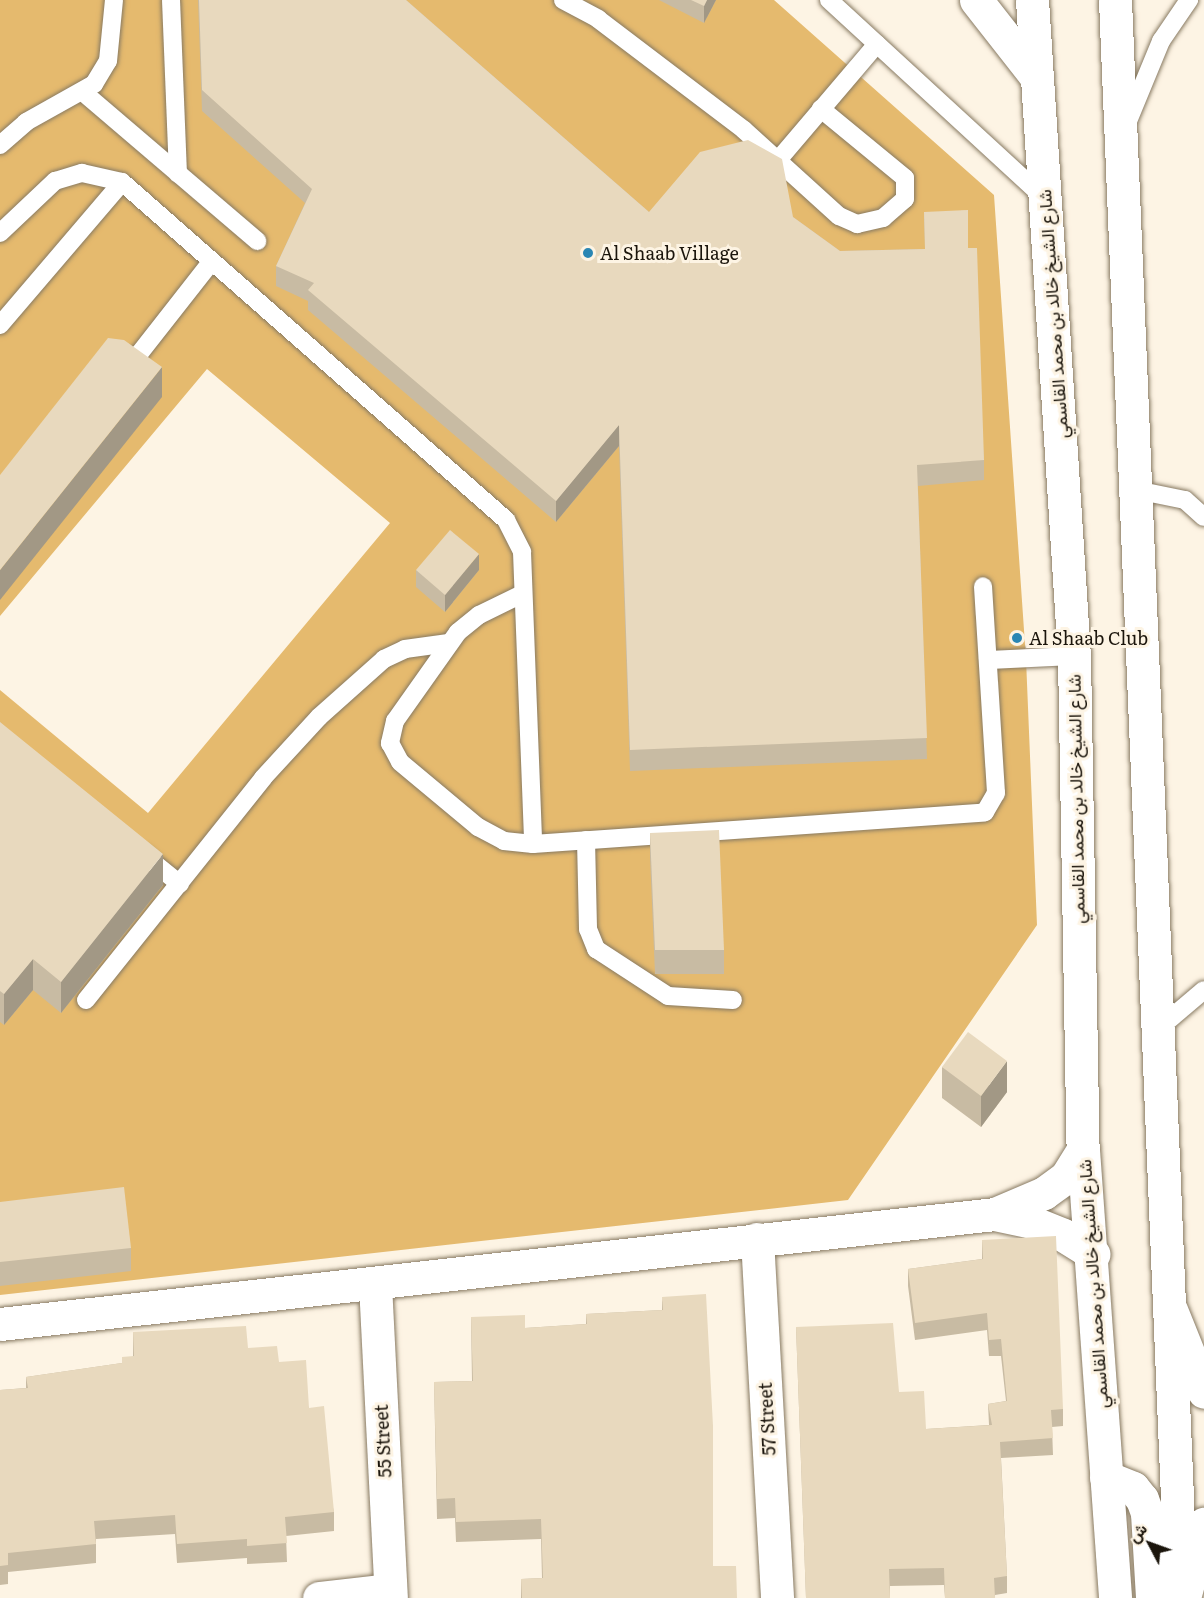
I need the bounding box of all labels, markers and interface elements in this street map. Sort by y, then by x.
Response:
street label: شارع الشيخ خالد بن محمد القاسمي [1034,189,1072,439]
place label: Al Shaab Village [600,242,739,264]
marker: Al Shaab Village [581,246,595,260]
place label: Al Shaab Club [1029,627,1148,649]
marker: Al Shaab Club [1010,631,1024,645]
street label: شارع الشيخ خالد بن محمد القاسمي [1063,674,1089,924]
street label: شارع الشيخ خالد بن محمد القاسمي [1074,1159,1112,1409]
street label: 57 Street [754,1382,780,1456]
street label: 55 Street [370,1404,396,1478]
north arrow [1120,1514,1180,1574]
text: ش [1121,1517,1152,1547]

